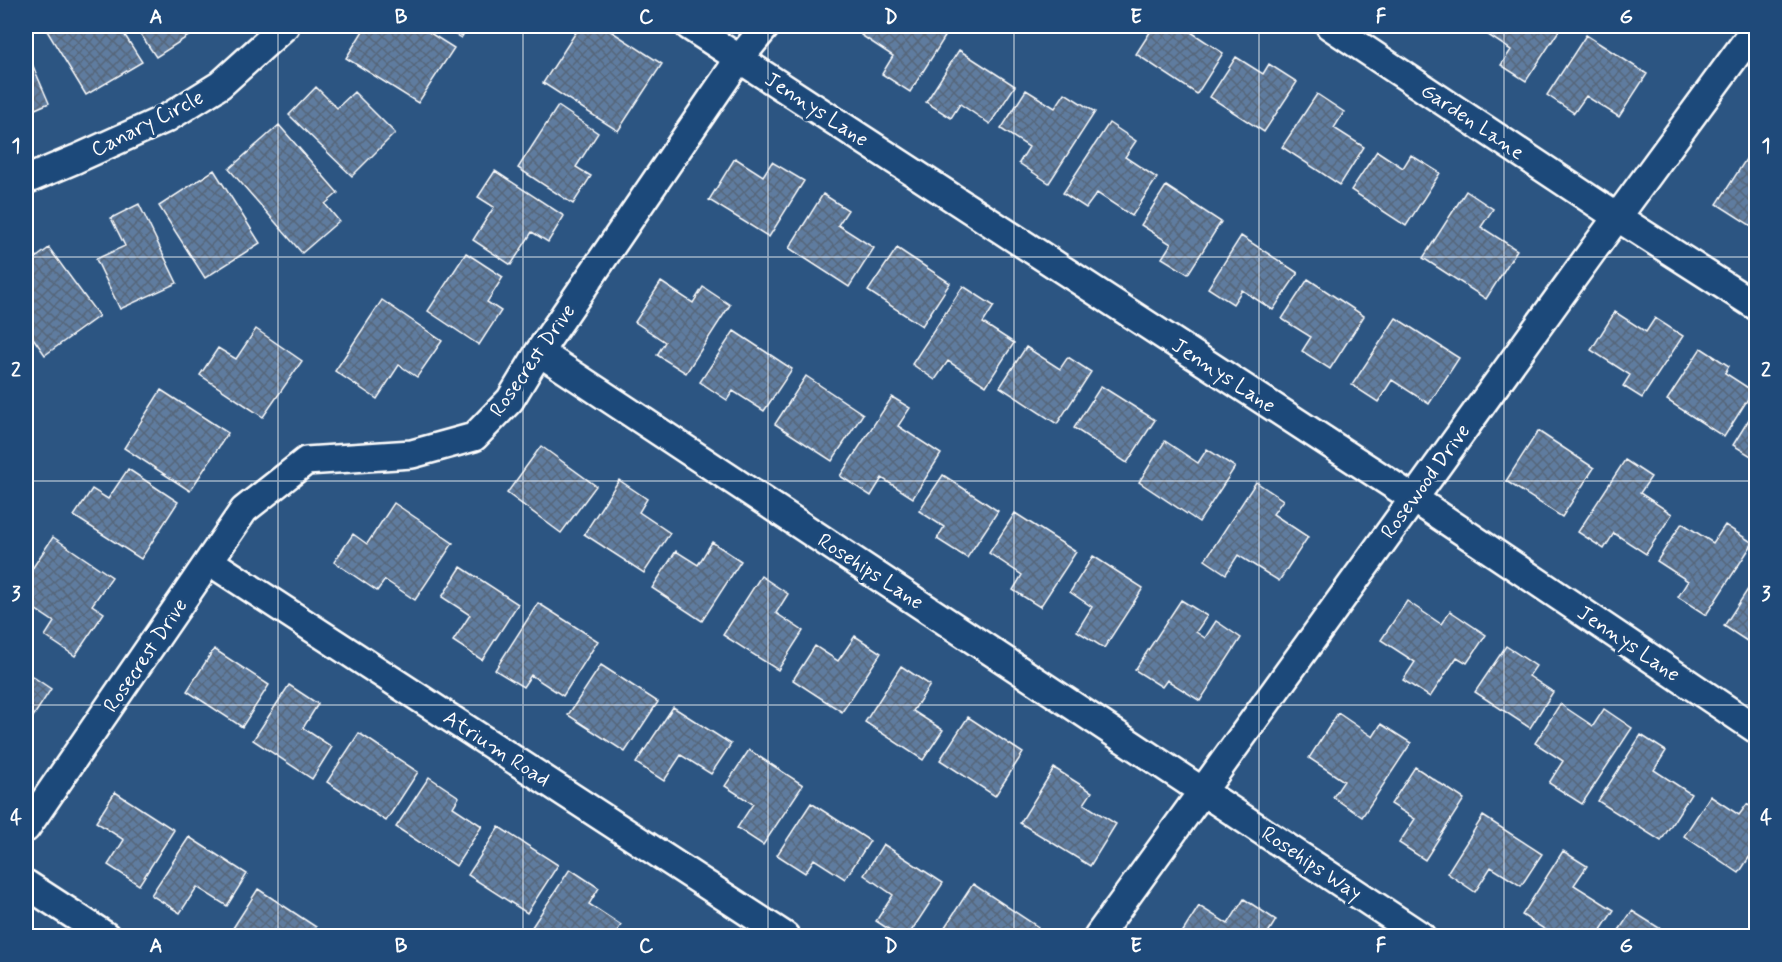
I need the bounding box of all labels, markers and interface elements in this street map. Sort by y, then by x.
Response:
text: A [149,4,163,31]
text: B [395,4,408,31]
text: C [639,4,654,31]
text: D [884,4,898,31]
text: E [1130,4,1142,31]
text: F [1376,4,1387,31]
text: G [1619,4,1633,31]
street label: Jennys Lane [759,66,874,154]
street label: Garden Lane [1415,77,1530,167]
street label: Canary Circle [86,84,208,164]
text: 1 [12,133,20,160]
text: 1 [1762,133,1770,160]
street label: Rosecrest Drive [483,298,582,423]
street label: Jennys Lane [1166,332,1281,420]
text: 2 [11,357,21,384]
text: 2 [1761,357,1771,384]
street label: Rosewood Drive [1375,418,1477,545]
street label: Rosehips Lane [812,527,929,617]
text: 3 [11,581,21,608]
text: 3 [1761,581,1771,608]
street label: Rosecrest Drive [97,593,194,718]
street label: Jennys Lane [1571,599,1685,689]
street label: Atrium Road [438,704,555,794]
text: 4 [10,805,22,832]
text: 4 [1760,805,1772,832]
street label: Rosehips Way [1256,820,1367,908]
text: A [149,933,163,960]
text: B [395,933,408,960]
text: C [639,933,654,960]
text: D [884,933,898,960]
text: E [1130,933,1142,960]
text: F [1376,933,1387,960]
text: G [1619,933,1633,960]

